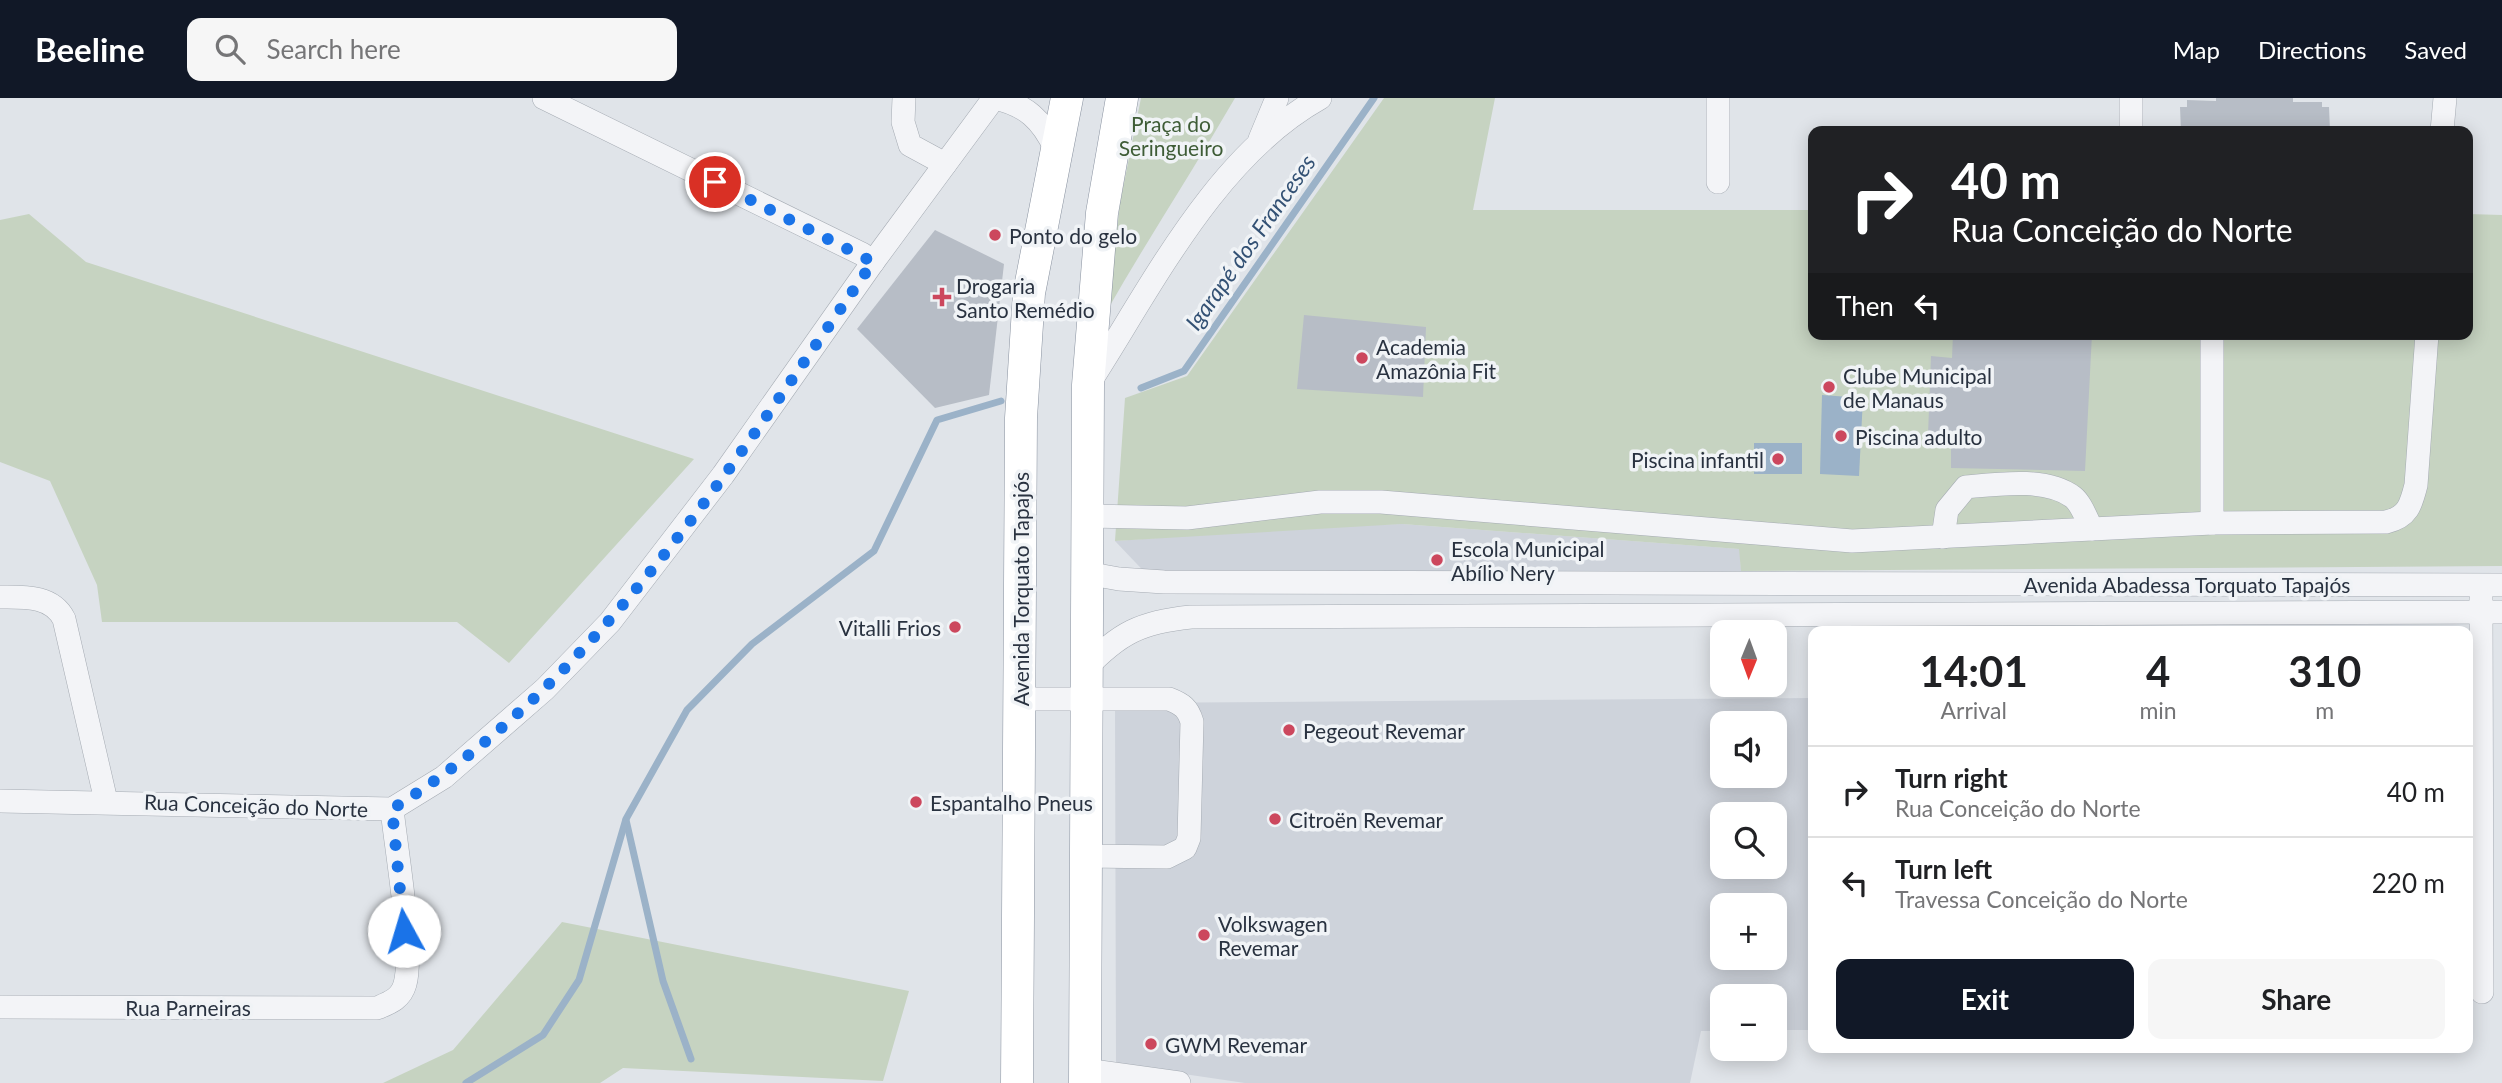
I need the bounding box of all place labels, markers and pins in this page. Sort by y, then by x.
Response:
pin [685,152,745,212]
place label: Ponto do gelo [1009,223,1137,248]
marker: Ponto do gelo [987,227,1003,243]
place label: Drogaria Santo Remédio [956,273,1095,322]
marker: Drogaria Santo Remédio [934,289,950,305]
place label: Academia Amazônia Fit [1376,334,1497,383]
marker: Academia Amazônia Fit [1354,350,1370,366]
place label: Clube Municipal de Manaus [1843,363,1992,412]
marker: Clube Municipal de Manaus [1821,379,1837,395]
place label: Piscina adulto [1855,424,1983,449]
marker: Piscina adulto [1833,428,1849,444]
place label: Piscina infantil [1631,447,1764,472]
marker: Piscina infantil [1770,451,1786,467]
place label: Escola Municipal Abílio Nery [1451,536,1605,585]
marker: Escola Municipal Abílio Nery [1429,552,1445,568]
place label: Vitalli Frios [839,615,941,640]
marker: Vitalli Frios [947,619,963,635]
place label: Pegeout Revemar [1303,718,1465,743]
marker: Pegeout Revemar [1281,722,1297,738]
place label: Espantalho Pneus [930,790,1093,815]
marker: Espantalho Pneus [908,794,924,810]
place label: Citroën Revemar [1289,807,1444,832]
marker: Citroën Revemar [1267,811,1283,827]
place label: Volkswagen Revemar [1218,911,1328,960]
marker: Volkswagen Revemar [1196,927,1212,943]
place label: GWM Revemar [1165,1032,1308,1057]
marker: GWM Revemar [1143,1036,1159,1052]

